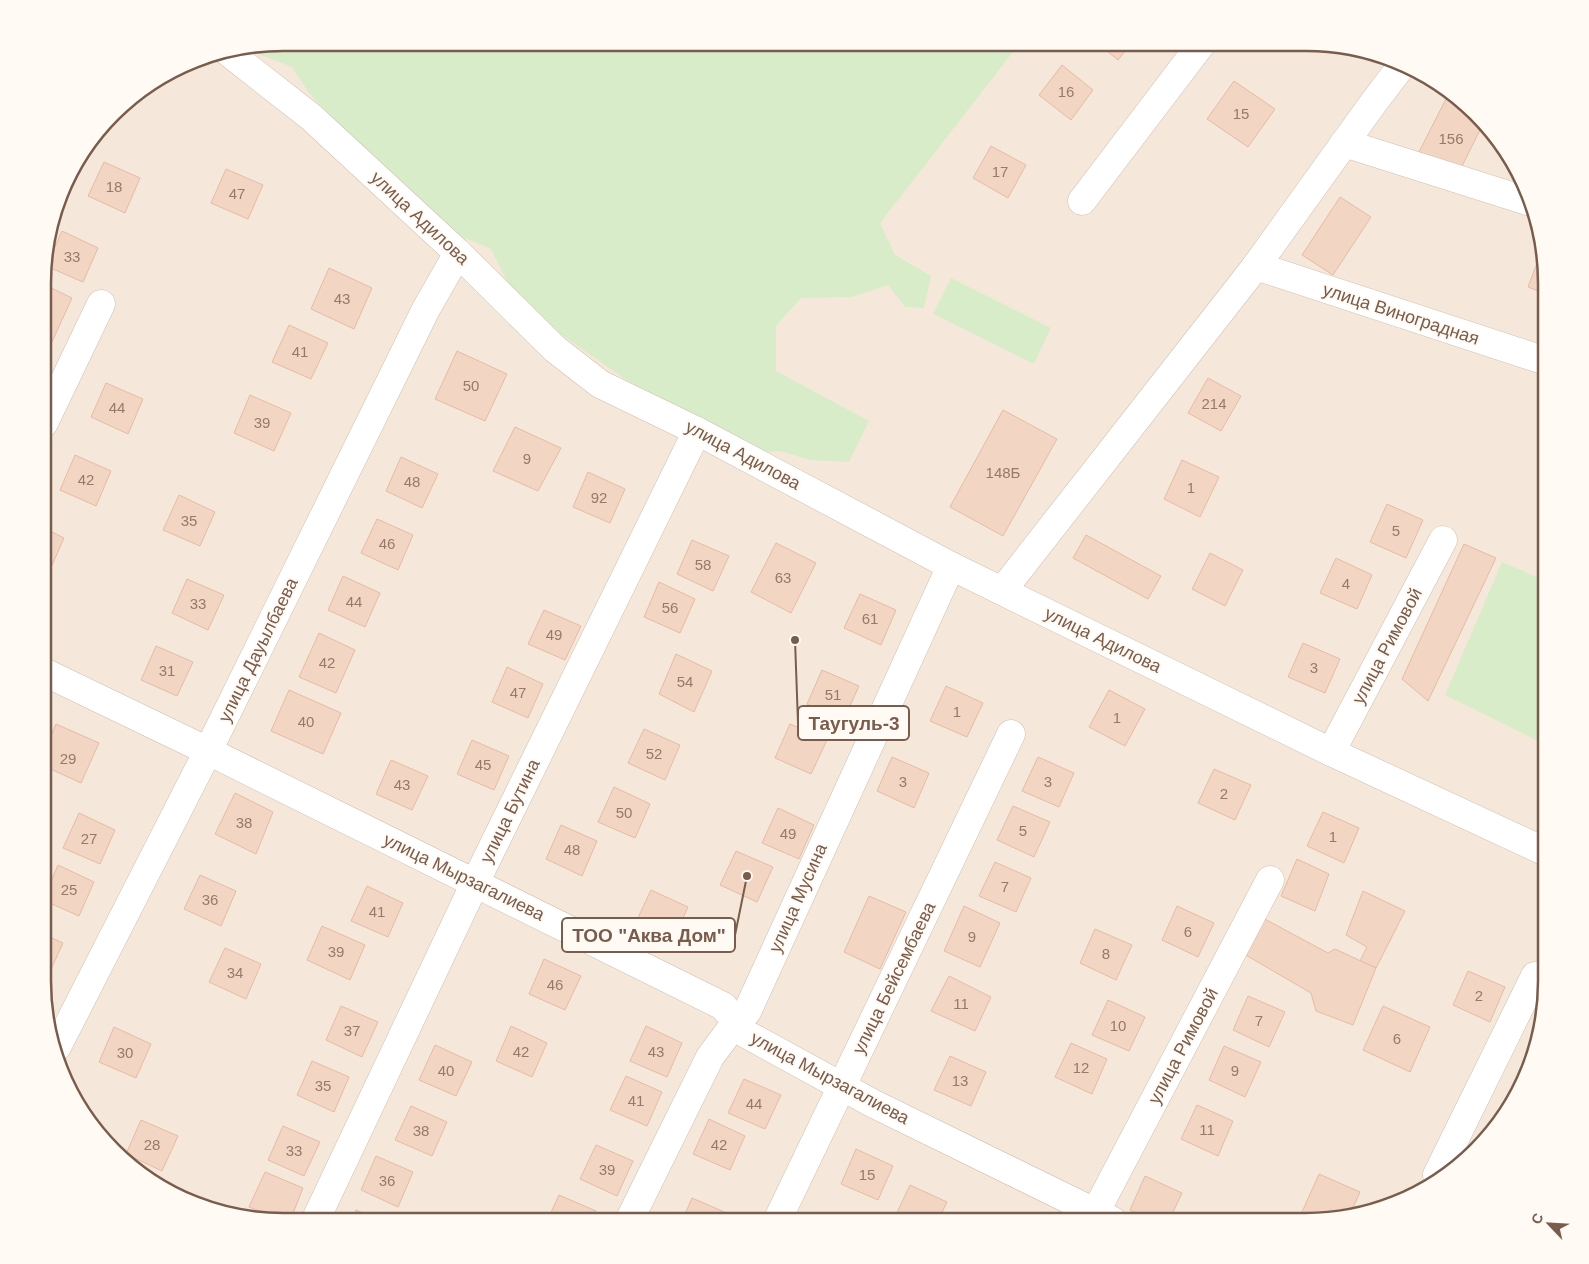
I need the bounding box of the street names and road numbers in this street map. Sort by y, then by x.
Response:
street label: улица Адилова [367,167,474,269]
street label: улица Виноградная [1320,279,1482,349]
street label: улица Адилова [682,416,805,494]
street label: улица Дауылбаева [214,574,302,725]
street label: улица Римовой [1348,585,1426,707]
street label: улица Адилова [1041,603,1165,677]
street label: улица Бутина [476,755,544,866]
street label: улица Мырзагалиева [380,829,549,925]
street label: улица Мусина [765,839,831,956]
street label: улица Бейсембаева [848,898,940,1057]
street label: улица Римовой [1144,985,1222,1107]
street label: улица Мырзагалиева [747,1028,914,1129]

